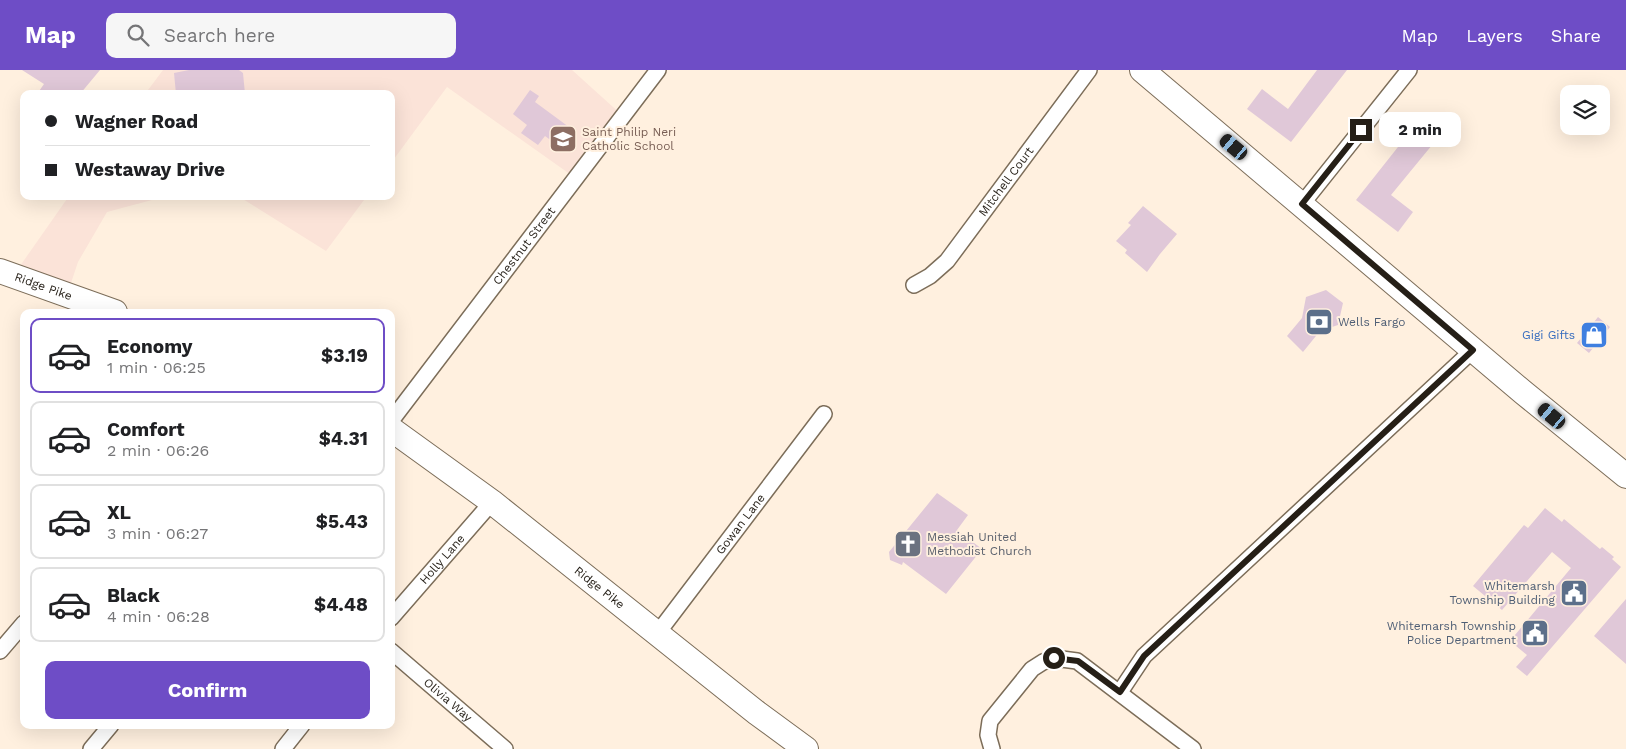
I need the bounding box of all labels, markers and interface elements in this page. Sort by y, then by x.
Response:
search box [106,13,456,58]
text: Map [25,21,76,49]
icon: search [124,21,152,49]
text: Search here [164,24,275,47]
text: Map [1401,25,1438,46]
text: Layers [1466,25,1523,46]
text: Share [1551,25,1601,46]
map controls [1560,85,1610,135]
button: layers [1560,85,1610,135]
text: Wagner Road [75,110,198,133]
callout: 2 min [1378,112,1461,148]
route end [1350,119,1372,141]
text: 2 min [1398,120,1442,139]
school or university icon: Saint Philip Neri Catholic School [548,124,578,154]
place label: Saint Philip Neri Catholic School [582,125,676,153]
car [1217,132,1250,162]
street label: Mitchell Court [976,144,1036,219]
text: Westaway Drive [75,158,225,181]
street label: Chestnut Street [490,204,558,288]
street label: Ridge Pike [13,270,74,303]
bank icon: Wells Fargo [1304,307,1334,337]
place label: Wells Fargo [1338,315,1406,329]
shop icon: Gigi Gifts [1579,320,1609,350]
place label: Gigi Gifts [1522,328,1575,342]
icon: car [47,333,92,378]
text: Economy [107,335,192,358]
text: $3.19 [321,344,368,367]
text: 1 min · 06:25 [107,358,206,377]
car [1535,401,1568,431]
icon: car [47,416,92,461]
text: Comfort [107,418,185,441]
text: $4.31 [319,427,368,450]
text: 2 min · 06:26 [107,441,209,460]
street label: Gowan Lane [713,491,768,557]
icon: car [47,499,92,544]
text: XL [107,501,131,524]
text: $5.43 [316,510,368,533]
text: 3 min · 06:27 [107,524,208,543]
church icon: Messiah United Methodist Church [893,529,923,559]
place label: Messiah United Methodist Church [927,530,1032,558]
street label: Holly Lane [417,531,468,587]
street label: Ridge Pike [572,563,627,612]
public building icon: Whitemarsh Township Building [1559,578,1589,608]
place label: Whitemarsh Township Building [1449,579,1556,607]
icon: car [47,582,92,627]
text: Black [107,584,160,607]
text: $4.48 [314,593,368,616]
text: 4 min · 06:28 [107,607,210,626]
public building icon: Whitemarsh Township Police Department [1520,618,1550,648]
place label: Whitemarsh Township Police Department [1387,619,1516,647]
route start [1043,647,1065,669]
button: Confirm [45,661,370,719]
street label: Olivia Way [421,675,476,725]

